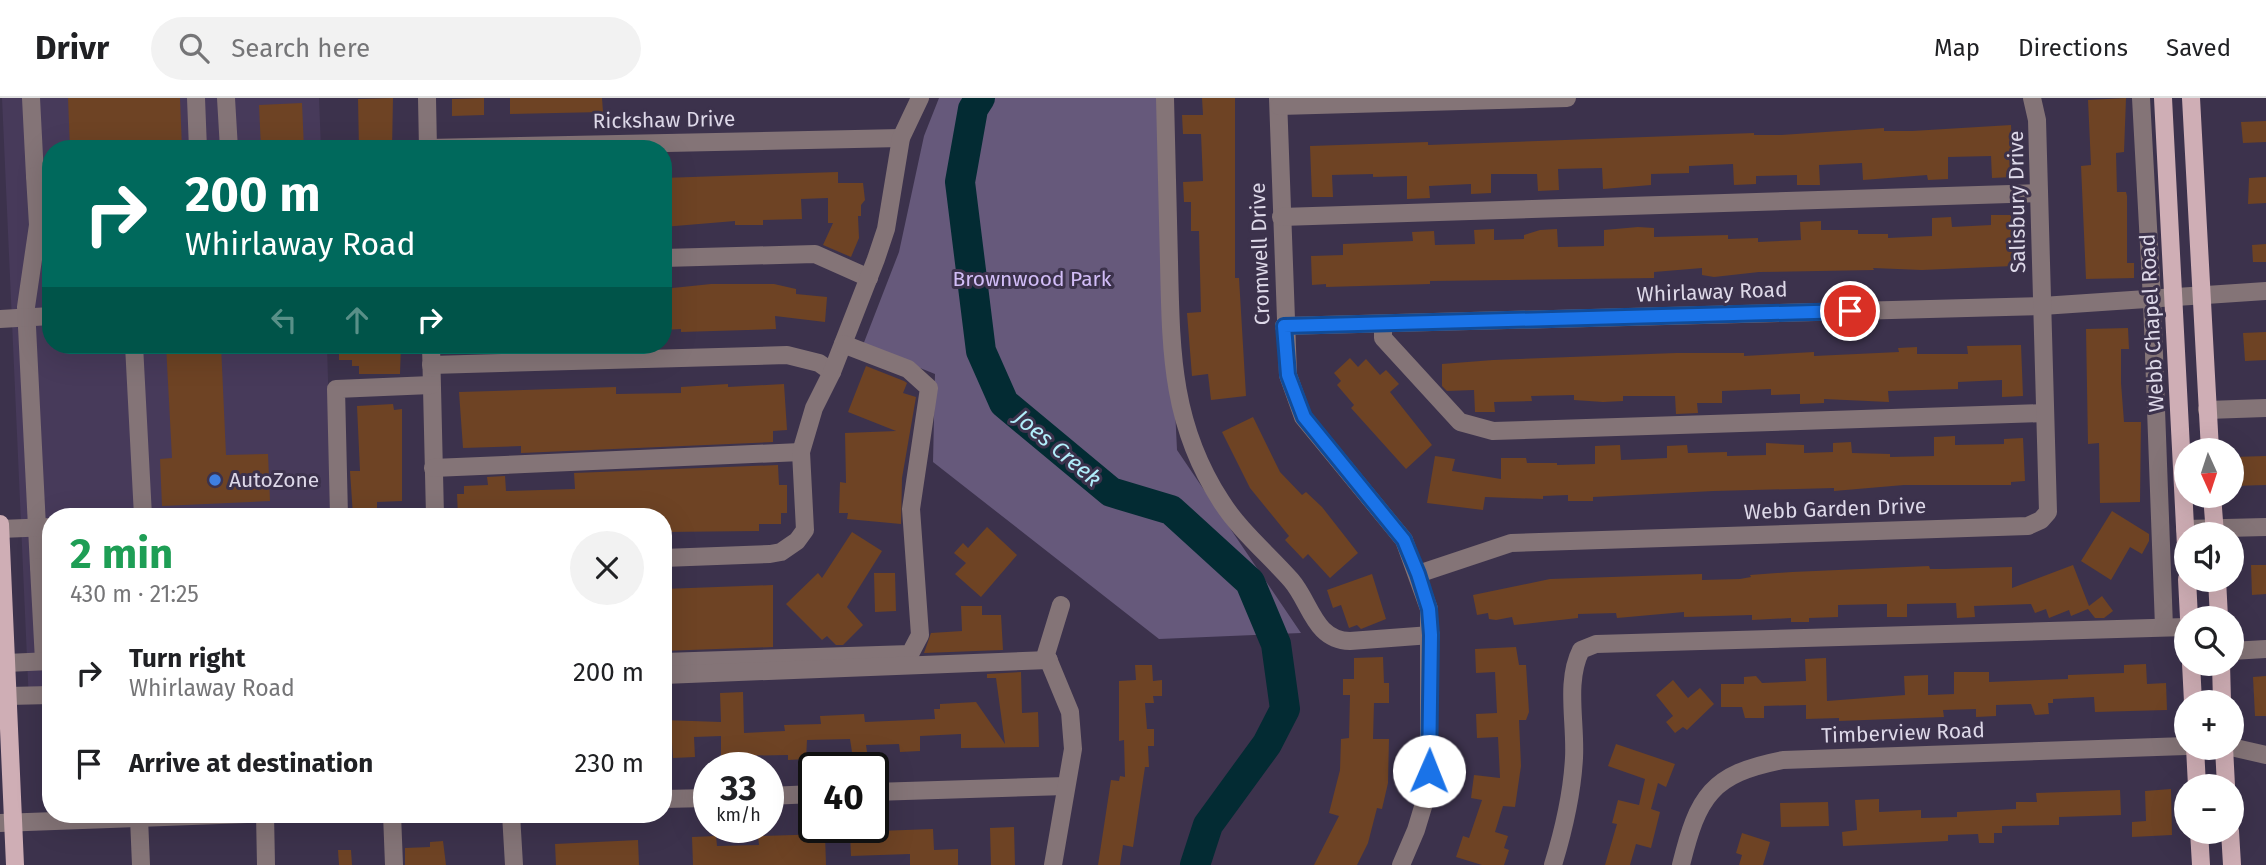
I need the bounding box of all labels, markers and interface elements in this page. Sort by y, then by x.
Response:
search box [151,17,641,80]
text: Drivr [35,28,109,68]
icon: search [175,29,213,67]
text: Search here [231,33,370,64]
text: Map [1934,34,1980,62]
text: Directions [2018,34,2128,62]
text: Saved [2166,34,2231,62]
street label: Rickshaw Drive [592,106,736,134]
street label: Salisbury Drive [2003,131,2031,273]
text: 200 m [185,165,321,224]
icon: right [70,168,161,259]
street label: Cromwell Drive [1245,182,1275,326]
text: Whirlaway Road [185,225,416,263]
street label: Webb Chapel Road [2134,233,2170,413]
park label: Brownwood Park [953,266,1112,292]
street label: Whirlaway Road [1636,276,1788,308]
pin [1820,281,1880,341]
icon: arrive [1831,292,1869,330]
icon: left [265,301,303,339]
icon: ahead [338,301,376,339]
icon: right [411,301,449,339]
water label: Joes Creek [1007,402,1107,493]
north arrow [2174,438,2244,508]
map controls [2174,438,2244,844]
place label: AutoZone [229,467,319,493]
marker: AutoZone [207,472,223,488]
street label: Webb Garden Drive [1743,493,1927,525]
button: sound [2174,522,2244,592]
text: 2 min [70,529,173,579]
button: close [570,531,644,605]
text: 430 m · 21:25 [70,580,199,608]
button: search [2174,606,2244,676]
text: Turn right [129,643,246,674]
icon: right [70,654,108,692]
text: 200 m [573,657,644,688]
text: Whirlaway Road [129,674,295,702]
button: + [2174,690,2244,760]
street label: Timberview Road [1821,717,1985,749]
position arrow [1392,734,1466,808]
icon: arrive [70,745,108,783]
text: Arrive at destination [129,748,373,779]
text: 230 m [575,748,644,779]
speed limit sign: 40 [798,752,889,843]
text: 33 [720,767,757,809]
button: − [2174,774,2244,844]
text: km/h [716,804,761,826]

